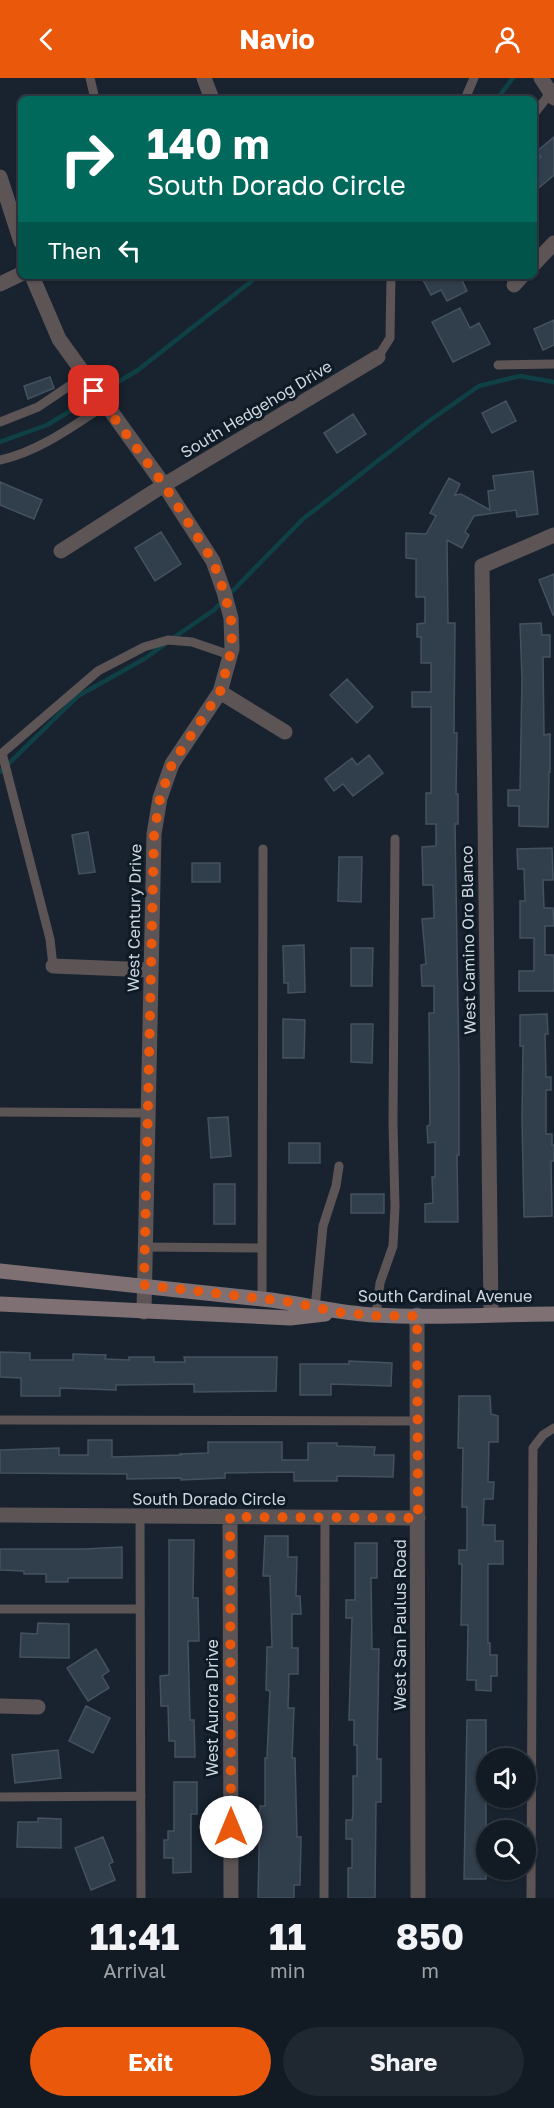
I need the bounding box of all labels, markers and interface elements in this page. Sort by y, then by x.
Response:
icon: back [30,23,63,56]
text: Navio [239,23,315,55]
icon: person [491,23,524,56]
text: 140 m [147,118,269,168]
icon: right [48,120,126,198]
text: South Dorado Circle [147,169,406,201]
icon: left [113,234,146,267]
text: Then [48,237,101,264]
street label: South Hedgehog Drive [177,356,335,462]
pin [68,365,119,416]
icon: arrive [77,374,110,407]
street label: West Century Drive [123,844,145,992]
street label: West Camino Oro Blanco [456,845,480,1035]
street label: South Cardinal Avenue [358,1286,532,1306]
street label: South Dorado Circle [132,1489,286,1509]
street label: West San Paulus Road [390,1539,410,1711]
street label: West Aurora Drive [202,1639,222,1777]
map controls [476,1748,536,1880]
button: sound [476,1748,536,1808]
position arrow [199,1795,263,1859]
button: search [476,1820,536,1880]
text: 11:41 [90,1915,179,1958]
text: 11 [269,1915,306,1958]
text: 850 [396,1915,464,1958]
text: Arrival [103,1958,166,1982]
text: min [270,1958,305,1982]
text: m [421,1958,439,1982]
button: Exit [30,2027,271,2096]
button: Share [283,2027,524,2096]

